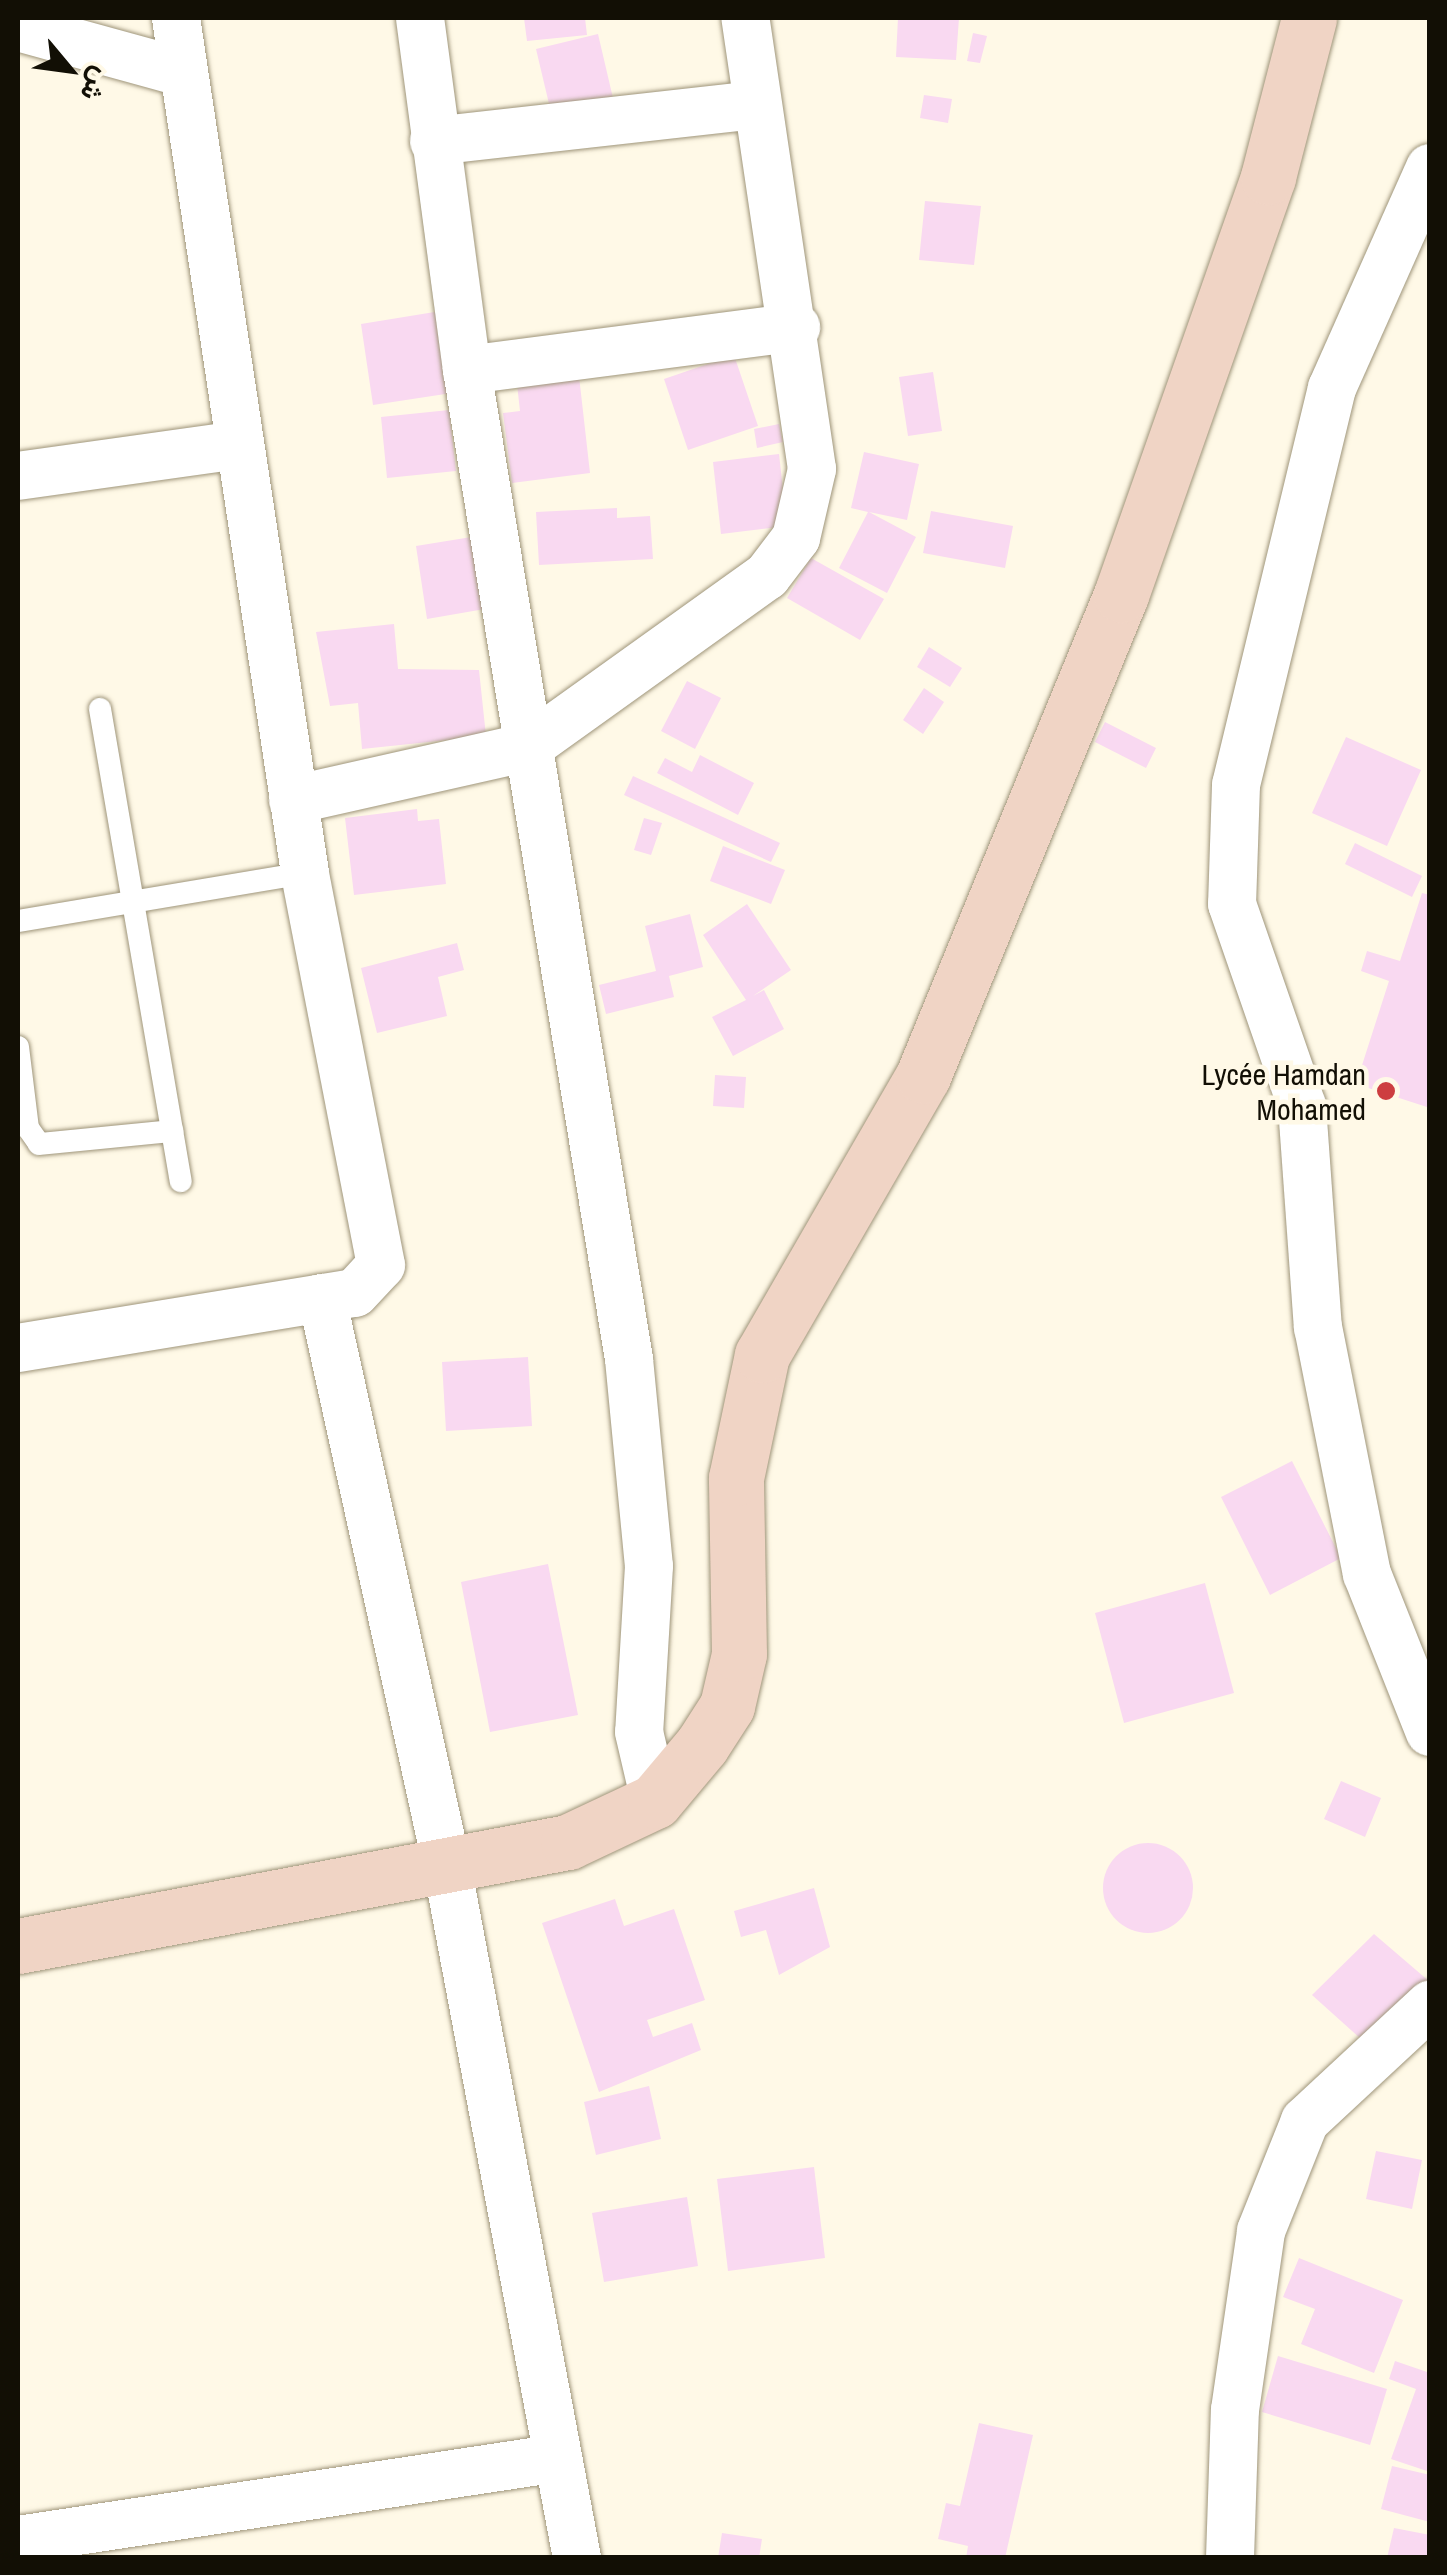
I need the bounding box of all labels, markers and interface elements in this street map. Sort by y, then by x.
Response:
north arrow [20,20,120,120]
text: ش [71,61,121,108]
place label: Lycée Hamdan Mohamed [1201,1056,1366,1126]
marker: Lycée Hamdan Mohamed [1375,1080,1397,1102]

